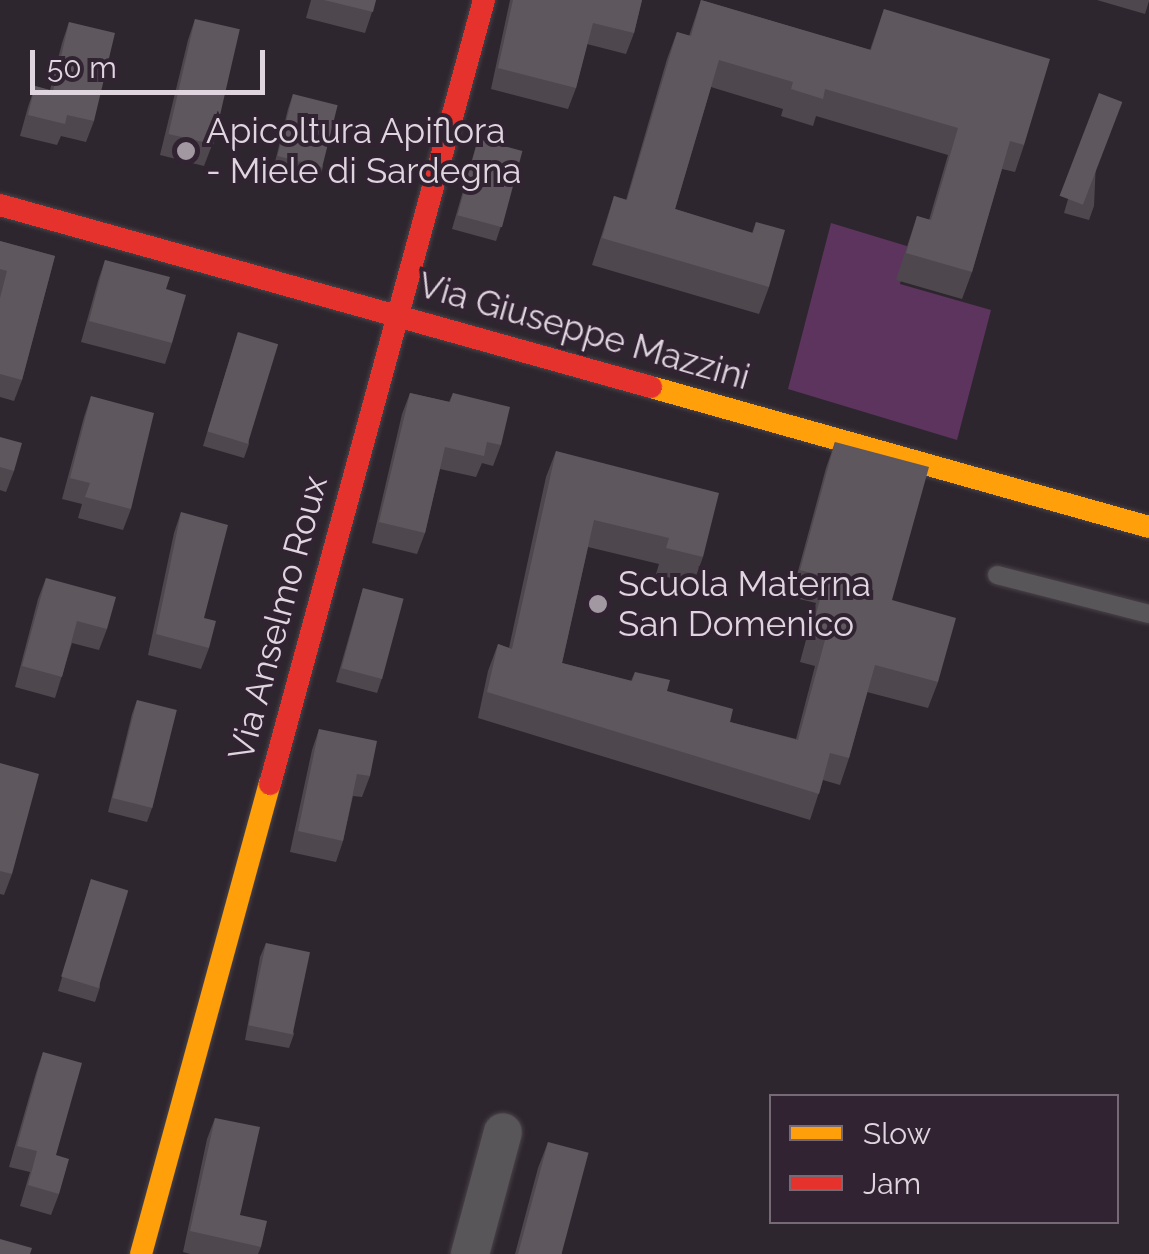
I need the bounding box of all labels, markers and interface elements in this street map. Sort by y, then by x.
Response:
scale bar [35,30,270,92]
text: 50 m [47,50,117,85]
place label: Apicoltura Apiflora - Miele di Sardegna [206,110,521,192]
marker: Apicoltura Apiflora - Miele di Sardegna [175,140,197,162]
street label: Via Giuseppe Mazzini [414,264,754,398]
street label: Via Anselmo Roux [220,471,336,765]
place label: Scuola Materna San Domenico [618,563,871,645]
marker: Scuola Materna San Domenico [587,593,609,615]
legend [769,1094,1119,1224]
text: Slow [863,1116,931,1151]
text: Jam [863,1166,921,1201]

